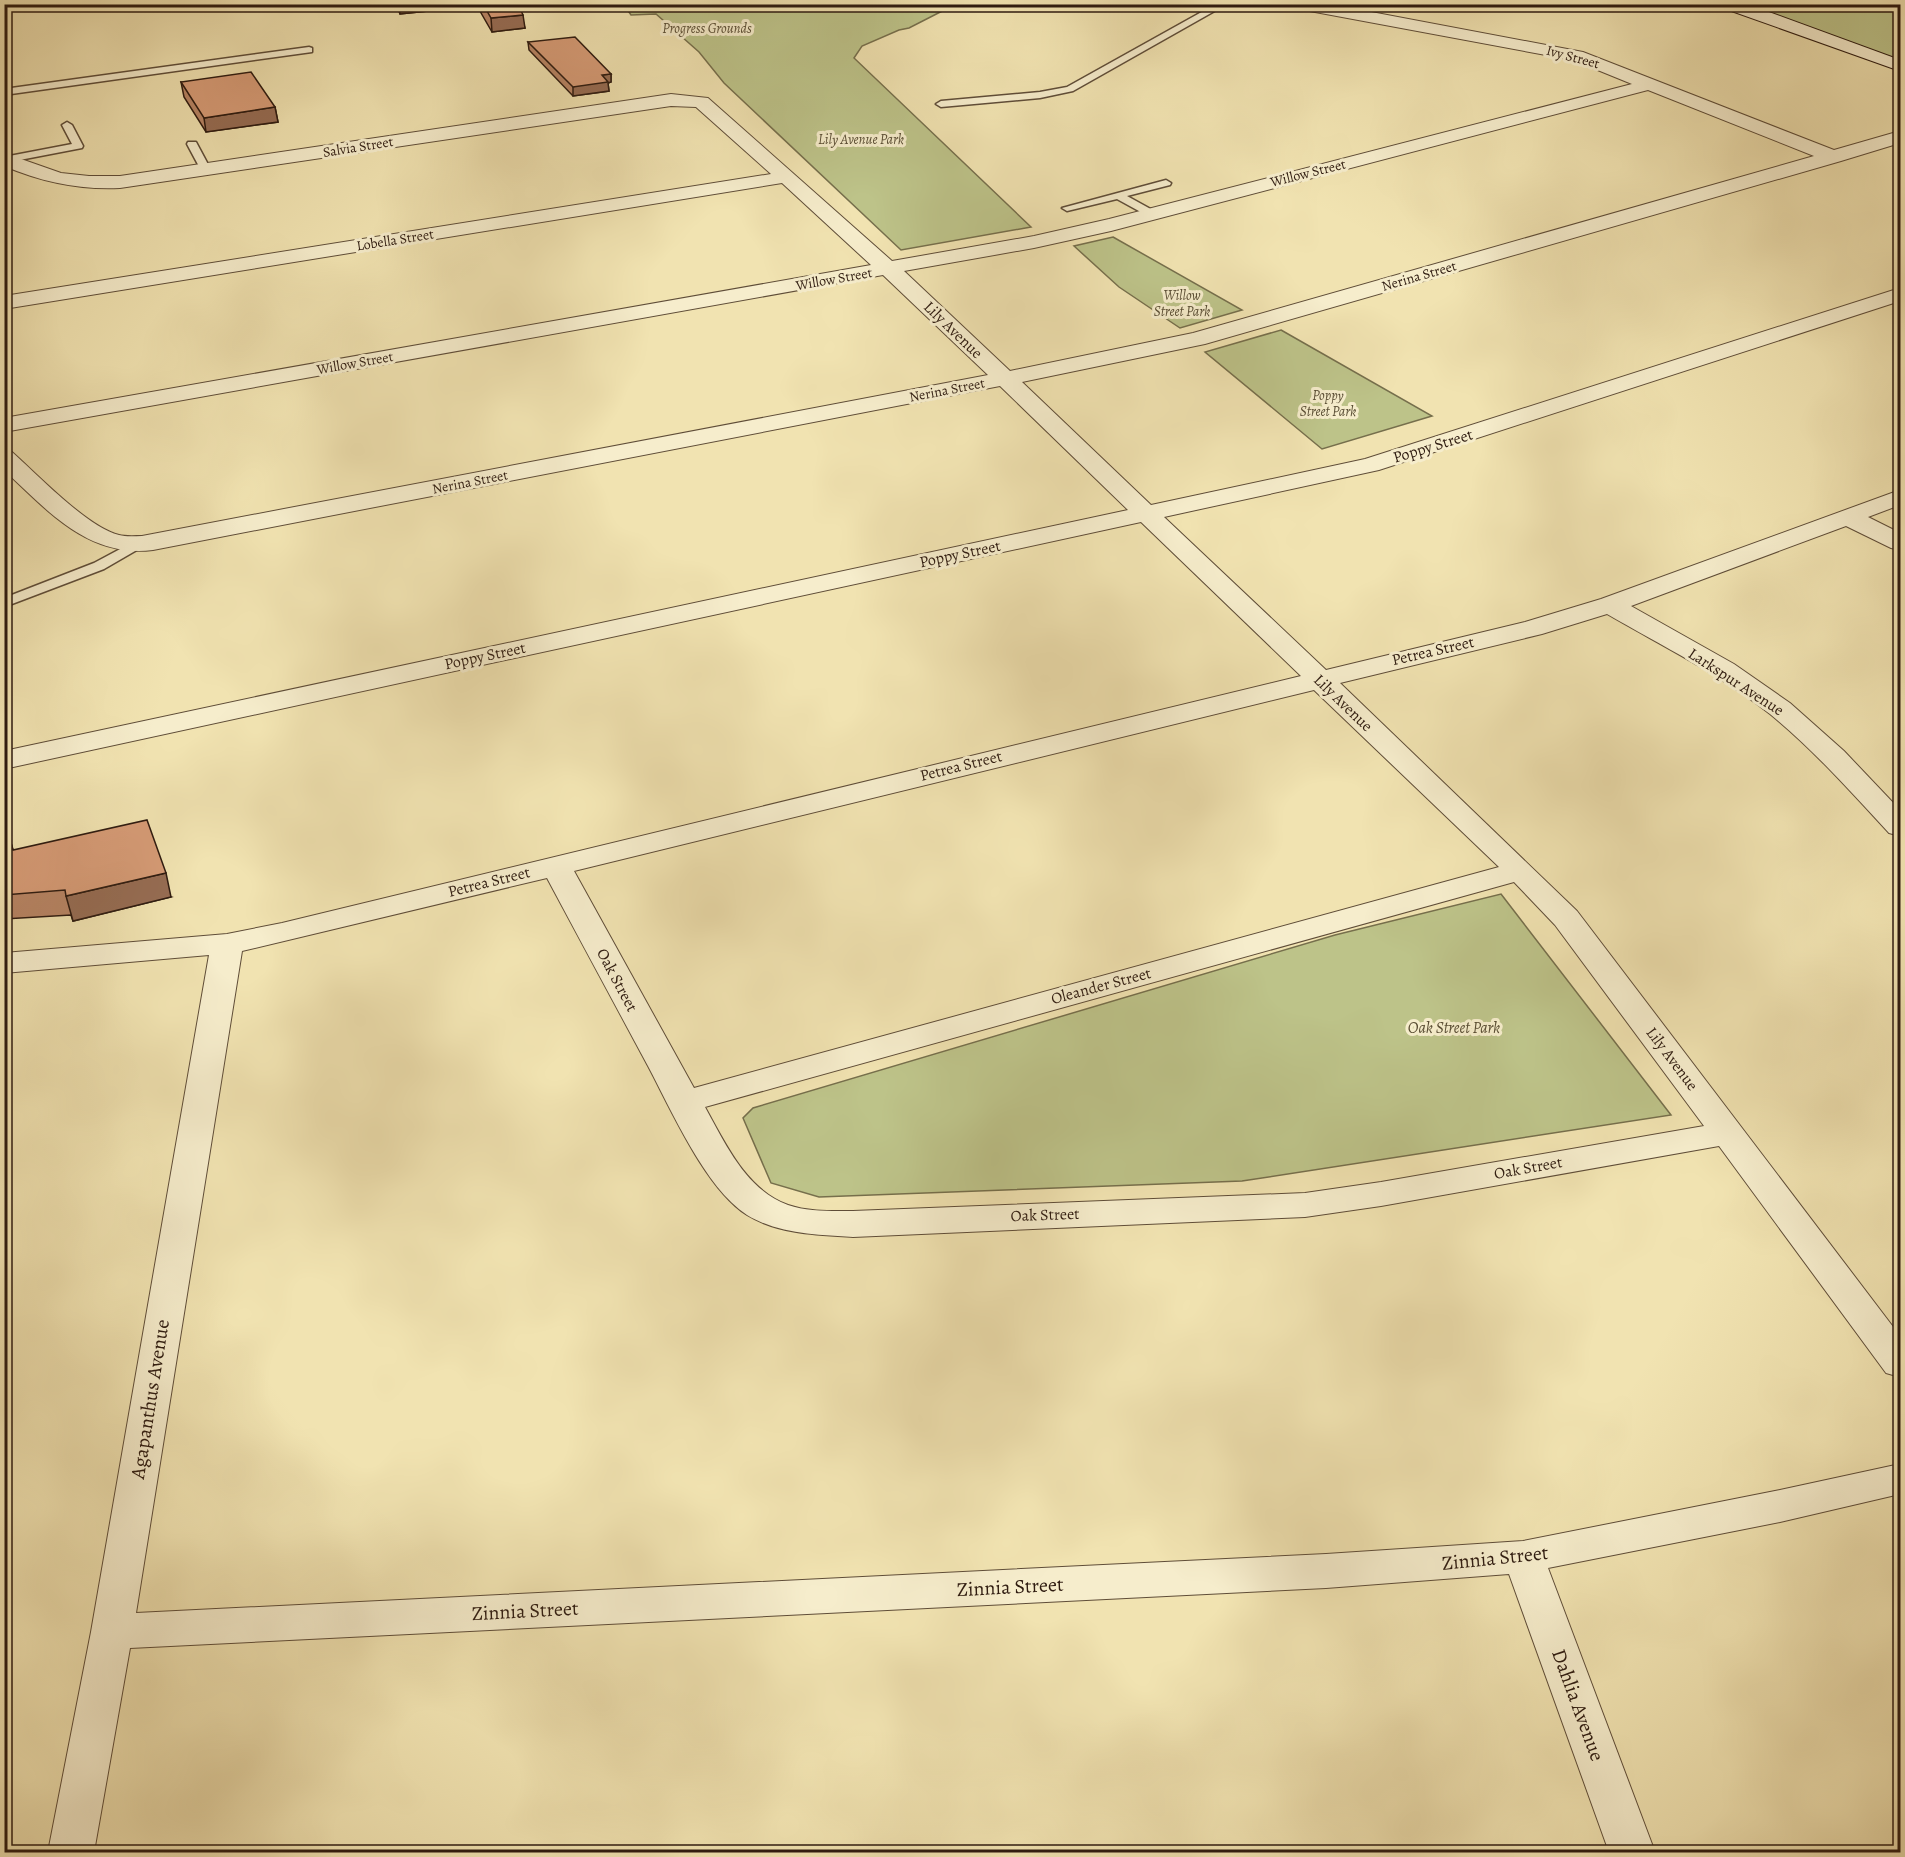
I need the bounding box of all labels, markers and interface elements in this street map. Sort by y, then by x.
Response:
park label: Progress Grounds [662,19,752,38]
street label: Ivy Street [1544,41,1602,73]
park label: Lily Avenue Park [818,130,904,149]
street label: Salvia Street [321,132,395,162]
street label: Willow Street [1267,154,1348,192]
street label: Lobella Street [355,224,435,255]
street label: Nerina Street [1379,256,1459,296]
street label: Willow Street [793,263,874,295]
park label: Willow Street Park [1154,286,1210,321]
street label: Lily Avenue [919,296,987,364]
street label: Willow Street [314,347,395,379]
street label: Nerina Street [908,373,987,407]
park label: Poppy Street Park [1300,386,1356,421]
street label: Poppy Street [1390,423,1476,469]
street label: Nerina Street [431,465,510,499]
street label: Poppy Street [917,535,1003,573]
street label: Petrea Street [1390,631,1476,671]
street label: Poppy Street [442,637,528,675]
street label: Larkspur Avenue [1684,643,1788,721]
street label: Lily Avenue [1309,669,1377,737]
street label: Petrea Street [918,745,1004,787]
street label: Petrea Street [446,861,532,903]
street label: Oak Street [591,944,643,1016]
street label: Oleander Street [1049,962,1153,1010]
park label: Oak Street Park [1408,1017,1500,1039]
street label: Lily Avenue [1641,1023,1703,1095]
street label: Oak Street [1492,1151,1564,1185]
street label: Oak Street [1010,1203,1080,1227]
street label: Agapanthus Avenue [124,1317,176,1482]
street label: Zinnia Street [1440,1539,1550,1577]
street label: Zinnia Street [956,1571,1065,1603]
street label: Zinnia Street [471,1595,580,1627]
street label: Dahlia Avenue [1545,1645,1611,1765]

